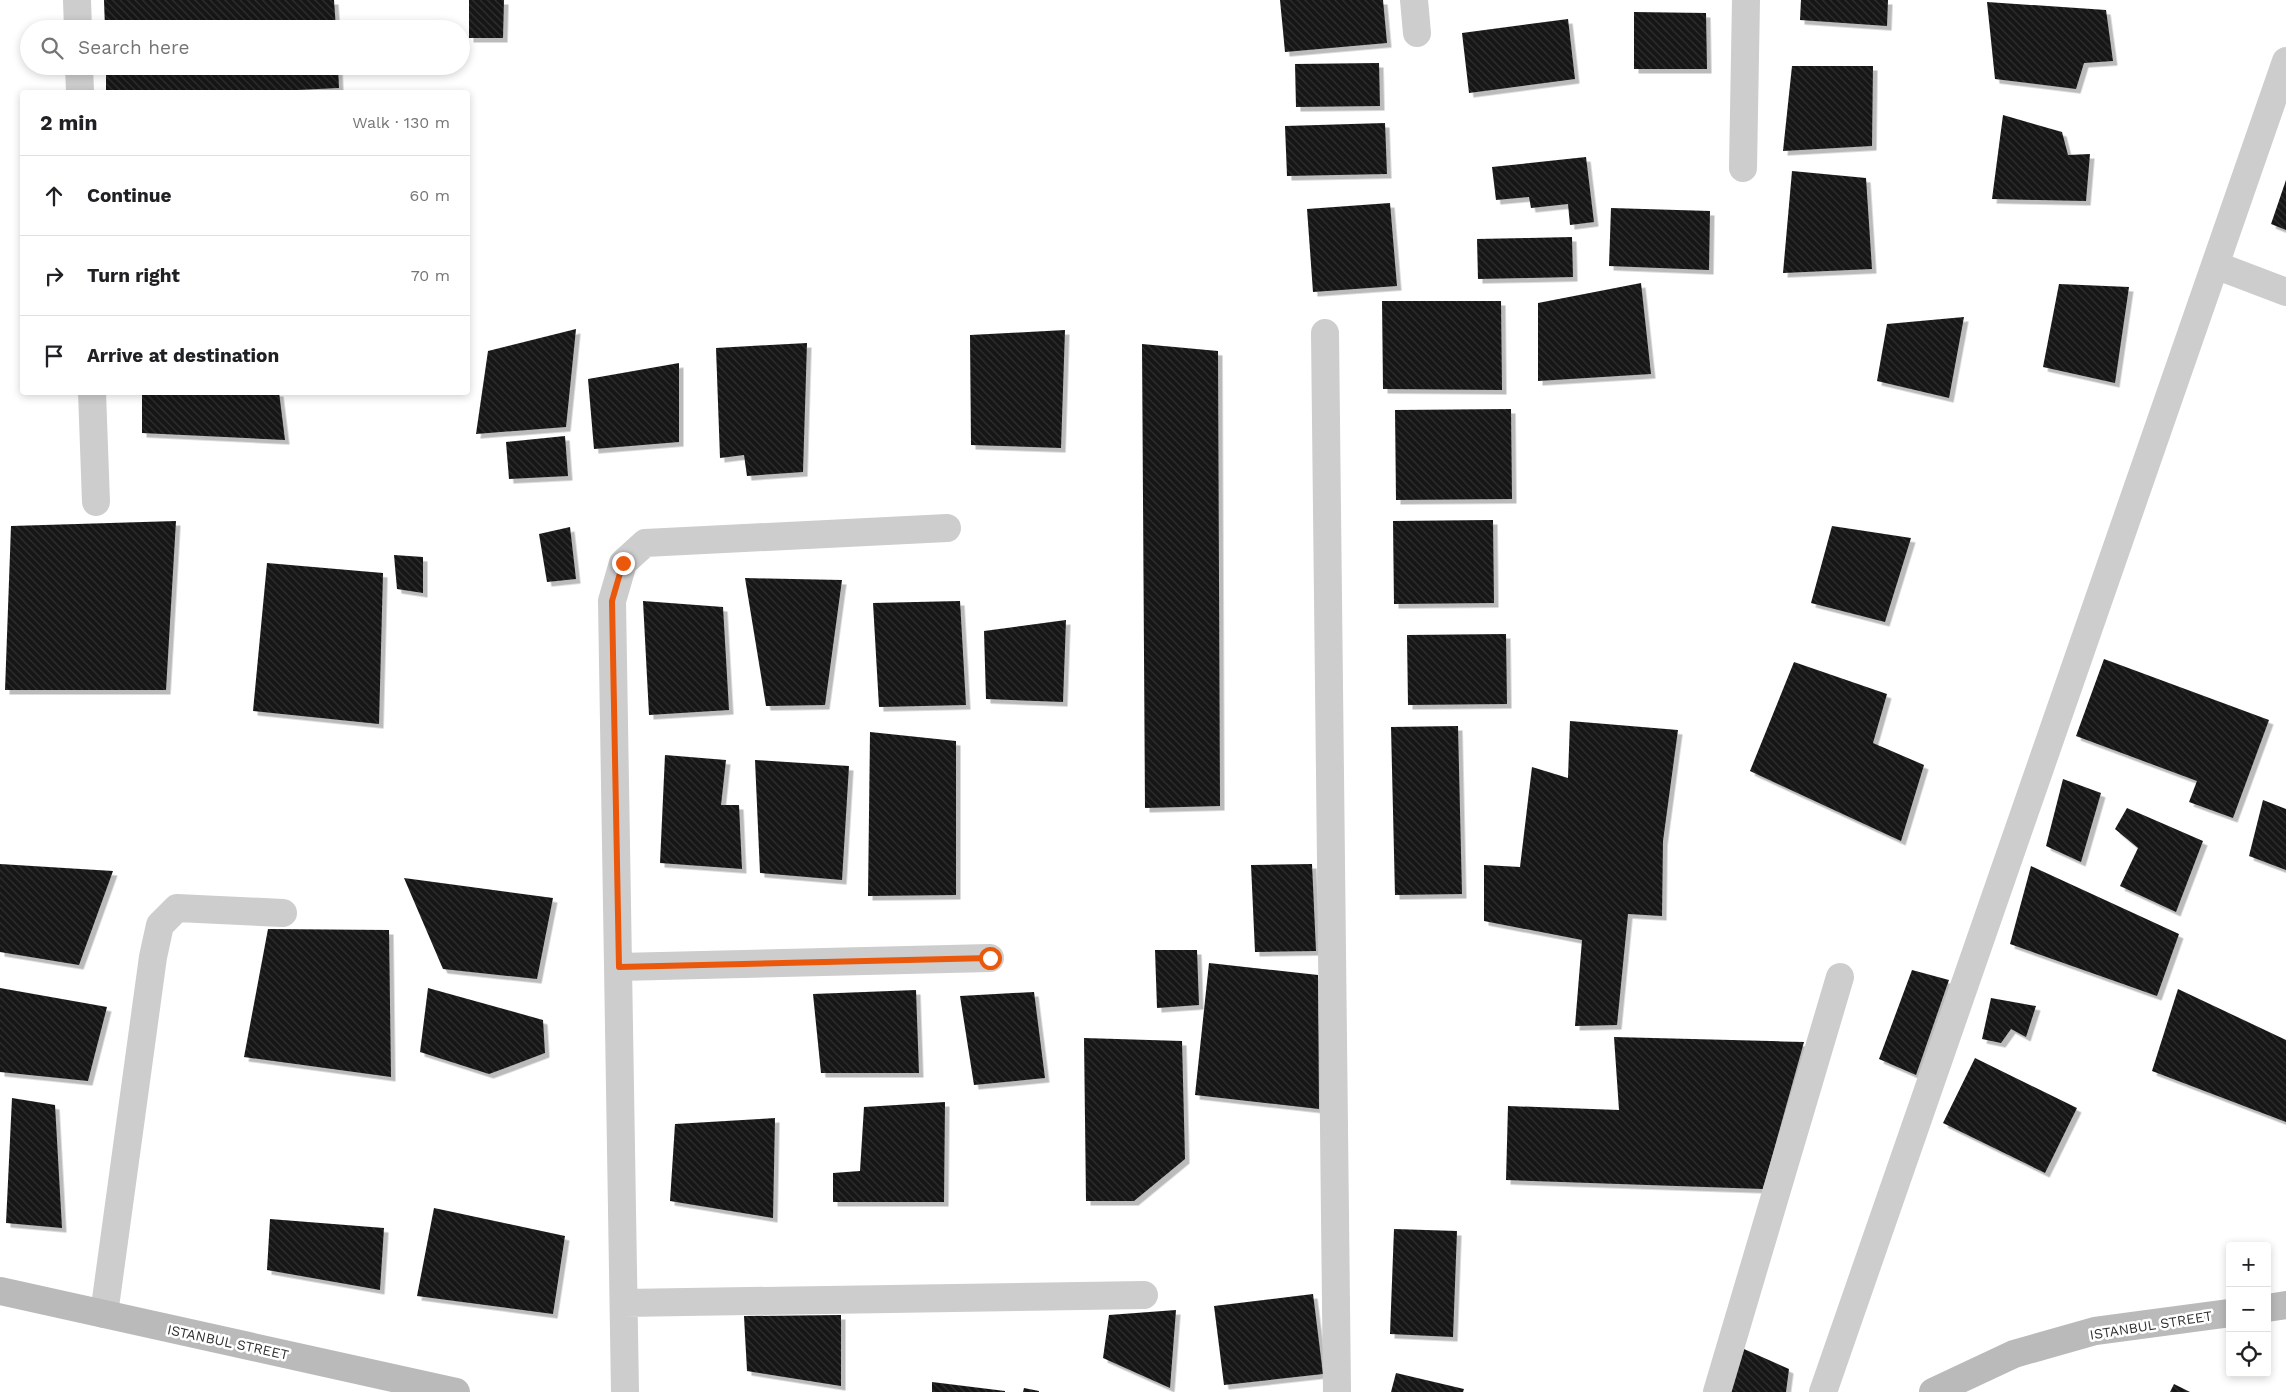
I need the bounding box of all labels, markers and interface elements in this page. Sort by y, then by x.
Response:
search box [20,20,470,75]
icon: search [38,34,66,62]
text: Search here [78,36,189,59]
text: 2 min [40,110,97,135]
text: Walk · 130 m [352,113,450,132]
icon: ahead [40,182,68,210]
text: Continue [87,184,171,207]
text: 60 m [410,186,450,205]
icon: right [40,262,68,290]
text: Turn right [87,264,180,287]
text: 70 m [411,266,450,285]
icon: arrive [40,342,68,370]
text: Arrive at destination [87,344,279,367]
route end [612,552,635,575]
route start [979,947,1002,970]
map controls [2226,1242,2271,1377]
button: + [2226,1242,2271,1287]
button: − [2226,1287,2271,1332]
street label: ISTANBUL STREET [2089,1307,2214,1343]
street label: ISTANBUL STREET [166,1321,291,1363]
button: locate [2226,1332,2271,1377]

